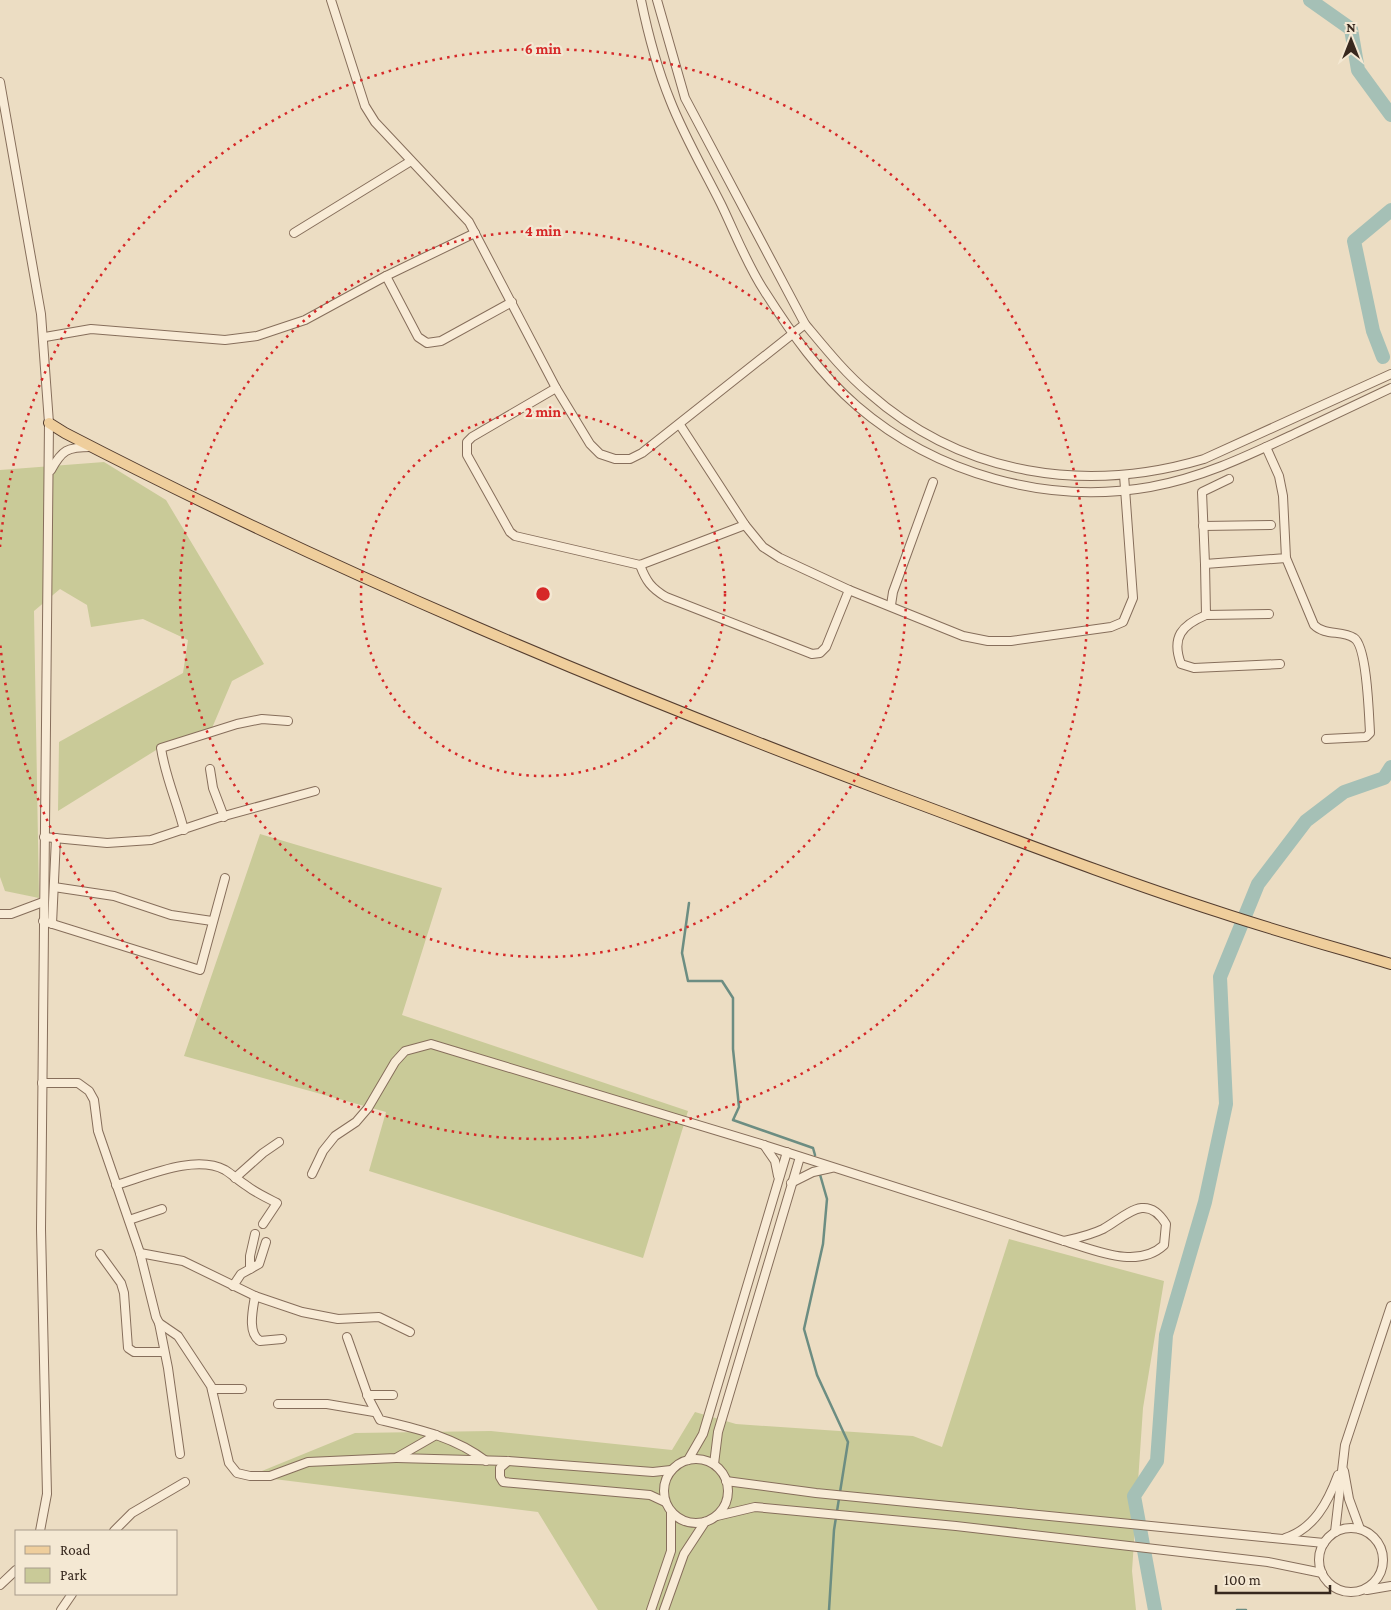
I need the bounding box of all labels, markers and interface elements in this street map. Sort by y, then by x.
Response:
north arrow [1326,15,1376,65]
text: N [1346,19,1356,35]
text: 6 min [525,41,562,57]
text: 4 min [525,223,562,239]
text: 2 min [525,404,561,420]
centre of rings [534,585,552,603]
legend [15,1530,178,1595]
text: Road [60,1542,91,1558]
scale bar [1216,1562,1330,1594]
text: Park [60,1567,87,1583]
text: 100 m [1224,1572,1261,1588]

